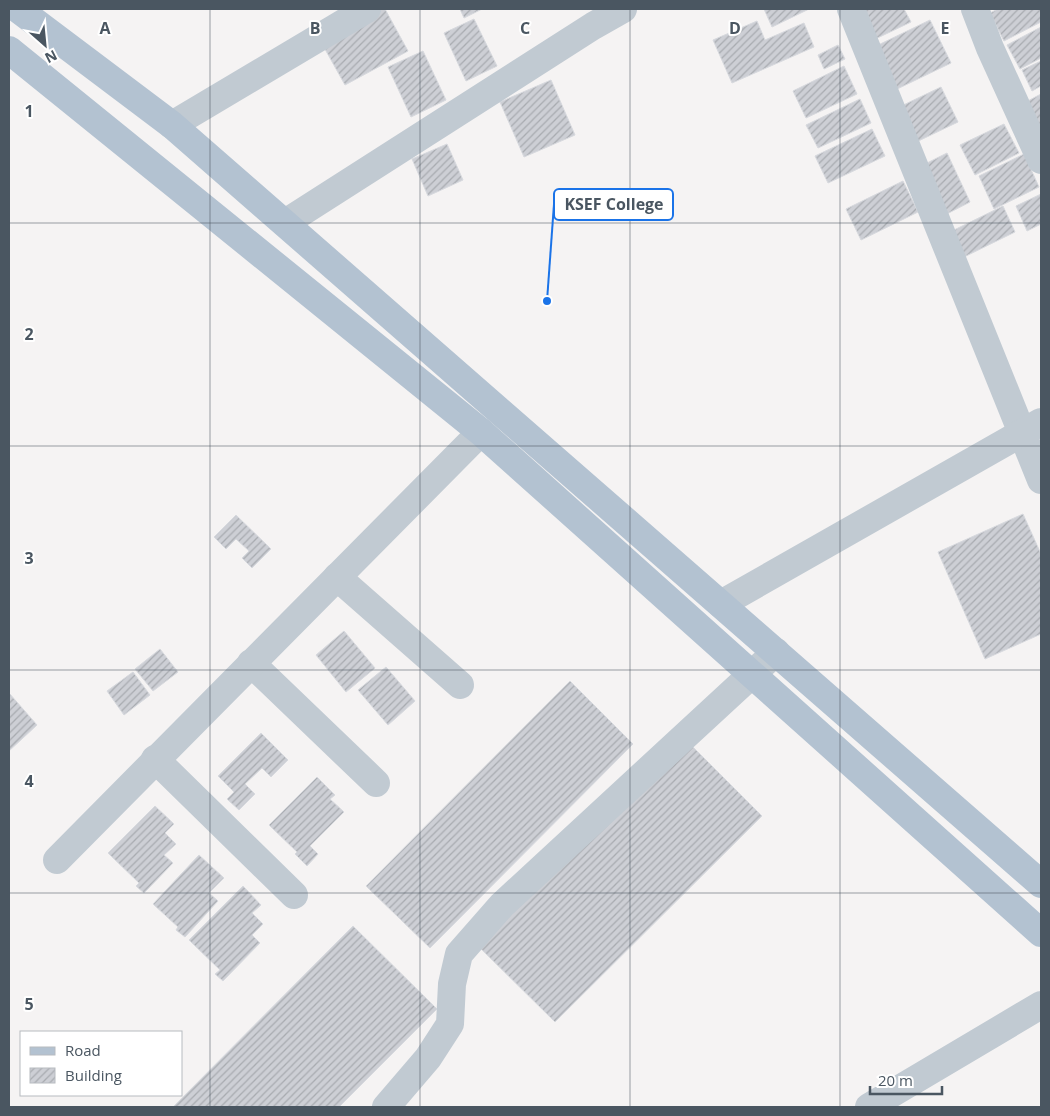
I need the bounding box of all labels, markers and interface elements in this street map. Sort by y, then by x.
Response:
text: A [99,17,111,39]
text: B [310,17,320,39]
text: C [520,17,530,39]
text: D [729,17,741,39]
text: E [941,17,950,39]
north arrow [20,20,70,70]
text: N [42,46,61,68]
text: 1 [24,100,34,122]
callout: KSEF College [554,189,673,220]
text: KSEF College [564,193,664,215]
text: 2 [24,323,34,345]
text: 3 [24,547,34,569]
text: 4 [24,770,34,792]
text: 5 [24,993,34,1015]
legend [20,1031,182,1096]
text: Road [65,1040,101,1060]
scale bar [870,1064,942,1096]
text: Building [65,1065,122,1085]
text: 20 m [878,1070,913,1090]

